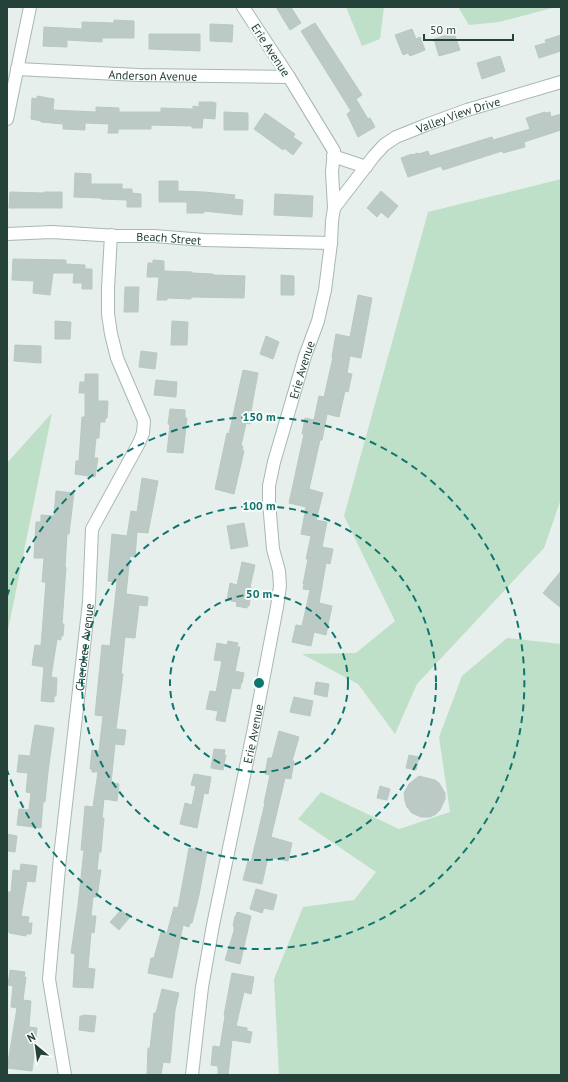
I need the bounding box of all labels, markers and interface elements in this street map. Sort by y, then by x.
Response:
scale bar [424,16,513,42]
street label: Erie Avenue [248,21,294,79]
text: 50 m [430,22,456,37]
street label: Anderson Avenue [108,66,197,83]
street label: Valley View Drive [413,93,502,136]
street label: Beach Street [136,229,202,247]
street label: Erie Avenue [285,338,318,401]
text: 150 m [242,409,276,424]
text: 100 m [242,498,276,513]
text: 50 m [246,586,272,601]
street label: Cherokee Avenue [71,603,96,692]
centre of rings [252,676,266,690]
street label: Erie Avenue [239,703,266,765]
north arrow [16,1026,56,1066]
text: N [25,1029,38,1045]

